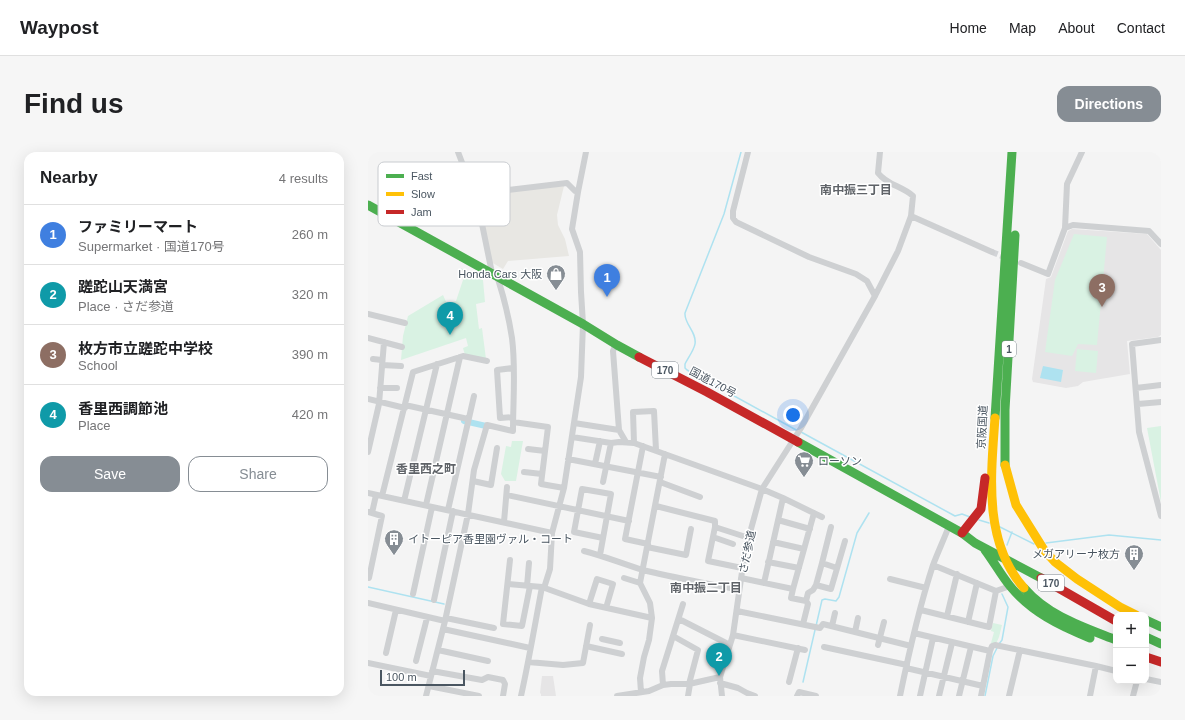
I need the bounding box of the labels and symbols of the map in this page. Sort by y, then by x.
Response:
legend [378,162,510,226]
text: Fast [411,170,432,182]
district label: 南中振三丁目 [820,183,892,197]
text: Slow [411,188,435,200]
text: Jam [411,206,432,218]
shop icon: Honda Cars 大阪 [545,263,567,291]
pin: 1 [594,264,620,297]
place label: Honda Cars 大阪 [458,268,542,280]
pin: 3 [1089,274,1115,307]
pin: 4 [437,302,463,335]
road number: 1 [1002,341,1016,357]
road number: 170 [652,362,678,378]
street label: 国道170号 [688,365,738,399]
your location [783,405,803,425]
street label: 京阪国道 [975,405,989,449]
supermarket icon: ローソン [793,450,815,478]
place label: ローソン [818,455,862,467]
district label: 香里西之町 [396,462,456,476]
building icon: イトーピア香里園ヴァル・コート [383,528,405,556]
street label: さだ参道 [737,529,757,575]
place label: イトーピア香里園ヴァル・コート [408,533,573,545]
building icon: メガアリーナ枚方 [1123,543,1145,571]
place label: メガアリーナ枚方 [1032,548,1120,560]
road number: 170 [1038,575,1064,591]
district label: 南中振二丁目 [670,581,742,595]
pin: 2 [706,643,732,676]
scale bar [380,668,465,687]

